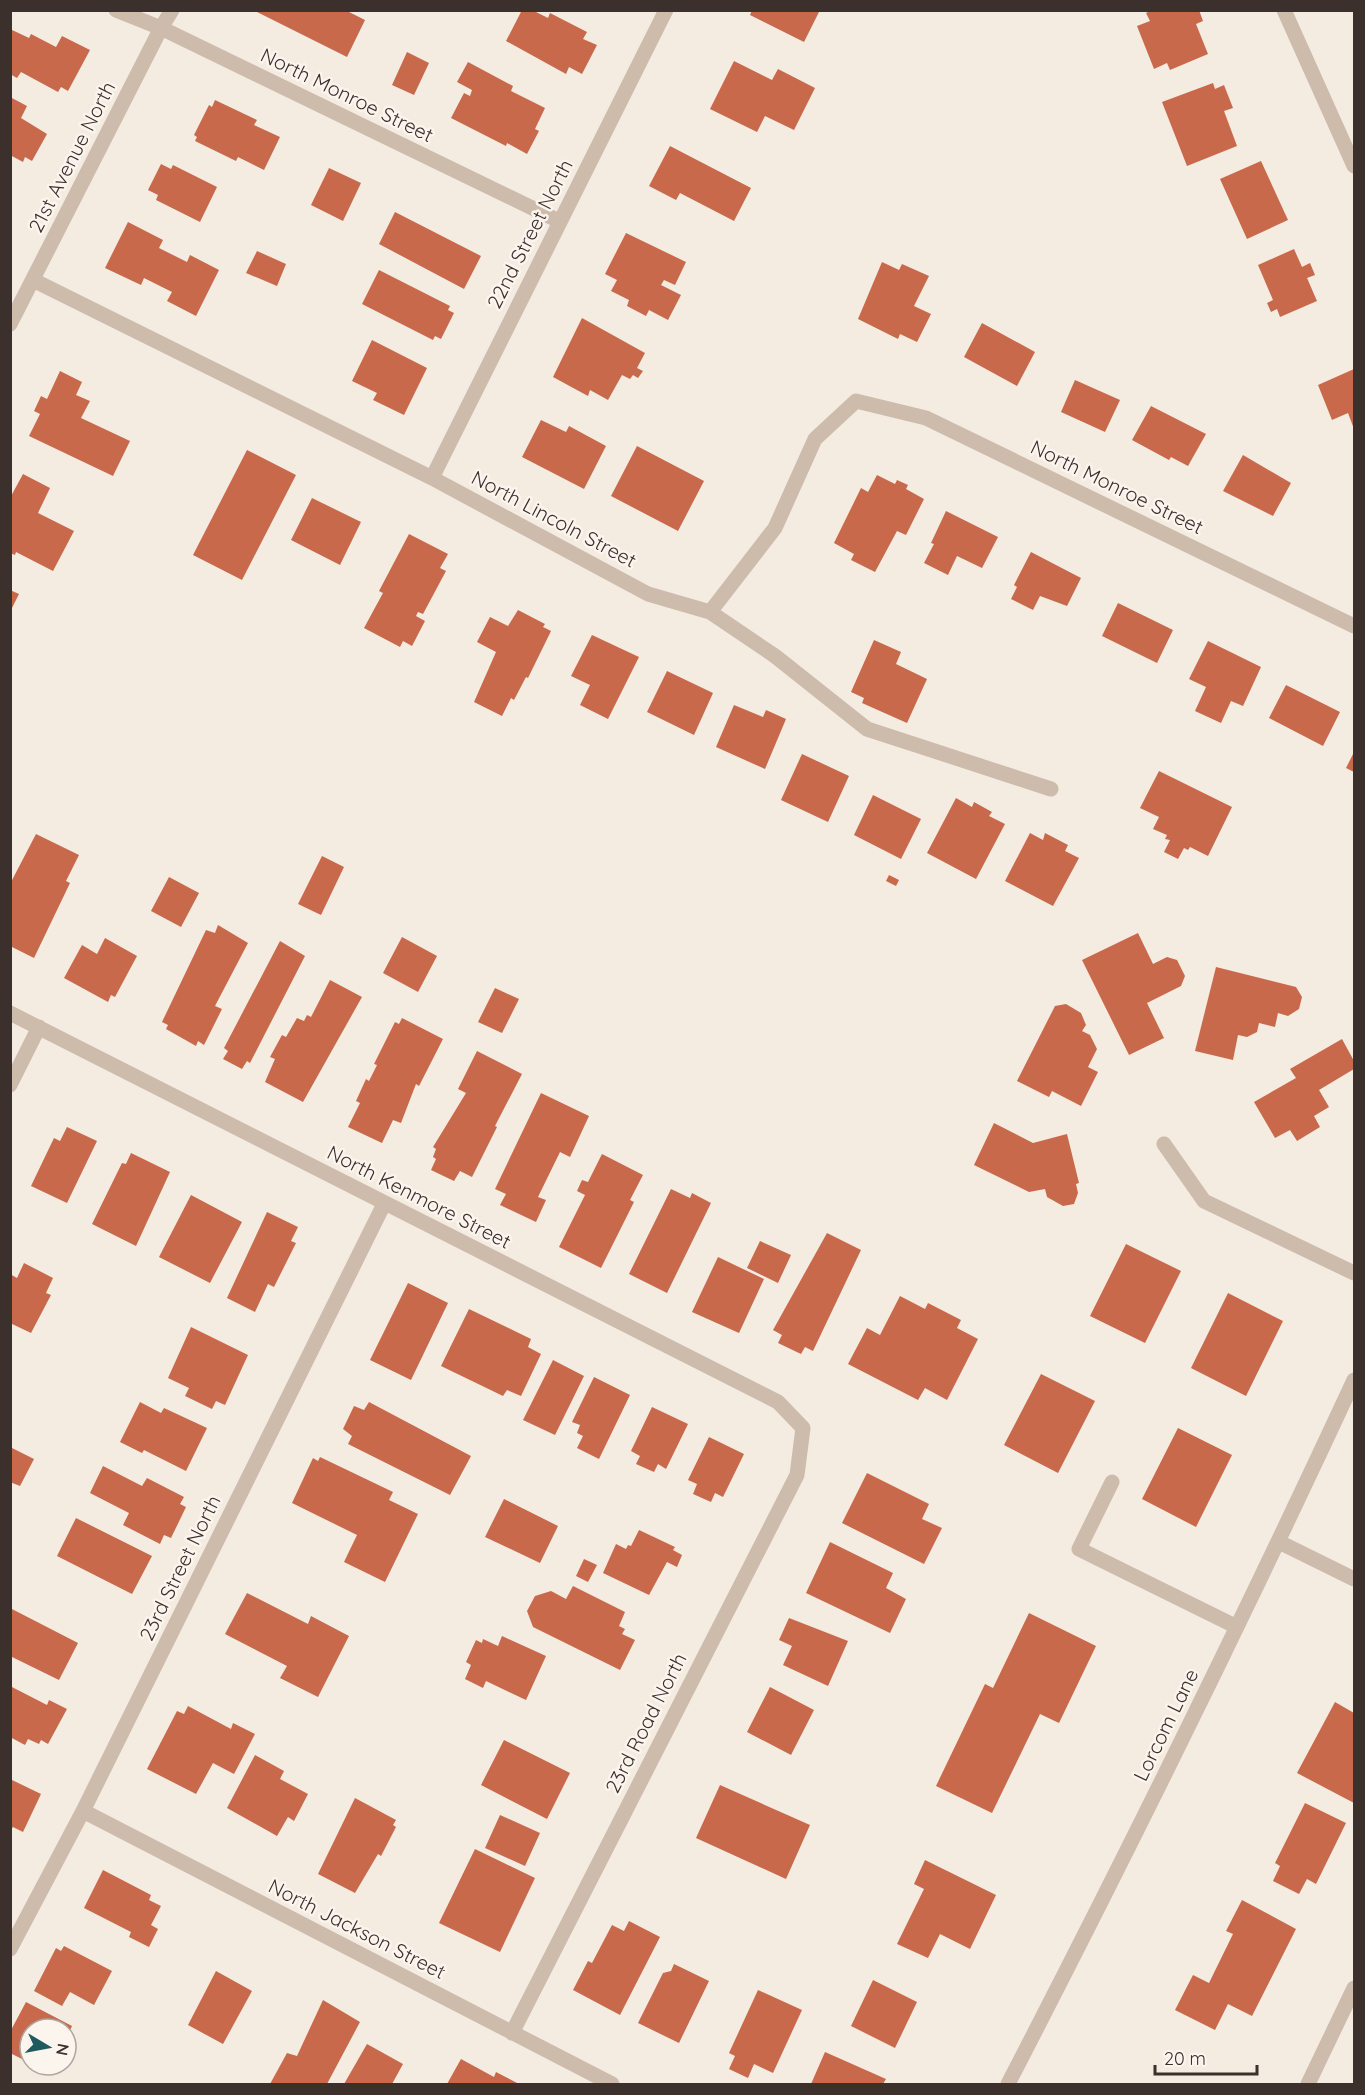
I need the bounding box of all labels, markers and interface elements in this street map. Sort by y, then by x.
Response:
street label: North Monroe Street [257,42,438,147]
street label: 21st Avenue North [23,77,120,237]
street label: 22nd Street North [481,155,578,312]
street label: North Monroe Street [1027,434,1208,539]
street label: North Lincoln Street [468,465,641,573]
street label: North Kenmore Street [323,1139,515,1254]
street label: 23rd Street North [133,1491,226,1645]
street label: 23rd Road North [599,1649,692,1797]
street label: Lorcom Lane [1128,1665,1203,1785]
street label: North Jackson Street [264,1873,450,1984]
north arrow [18,2017,78,2077]
scale bar [1155,2038,1257,2076]
text: N [52,2042,74,2057]
text: 20 m [1164,2047,1206,2070]

